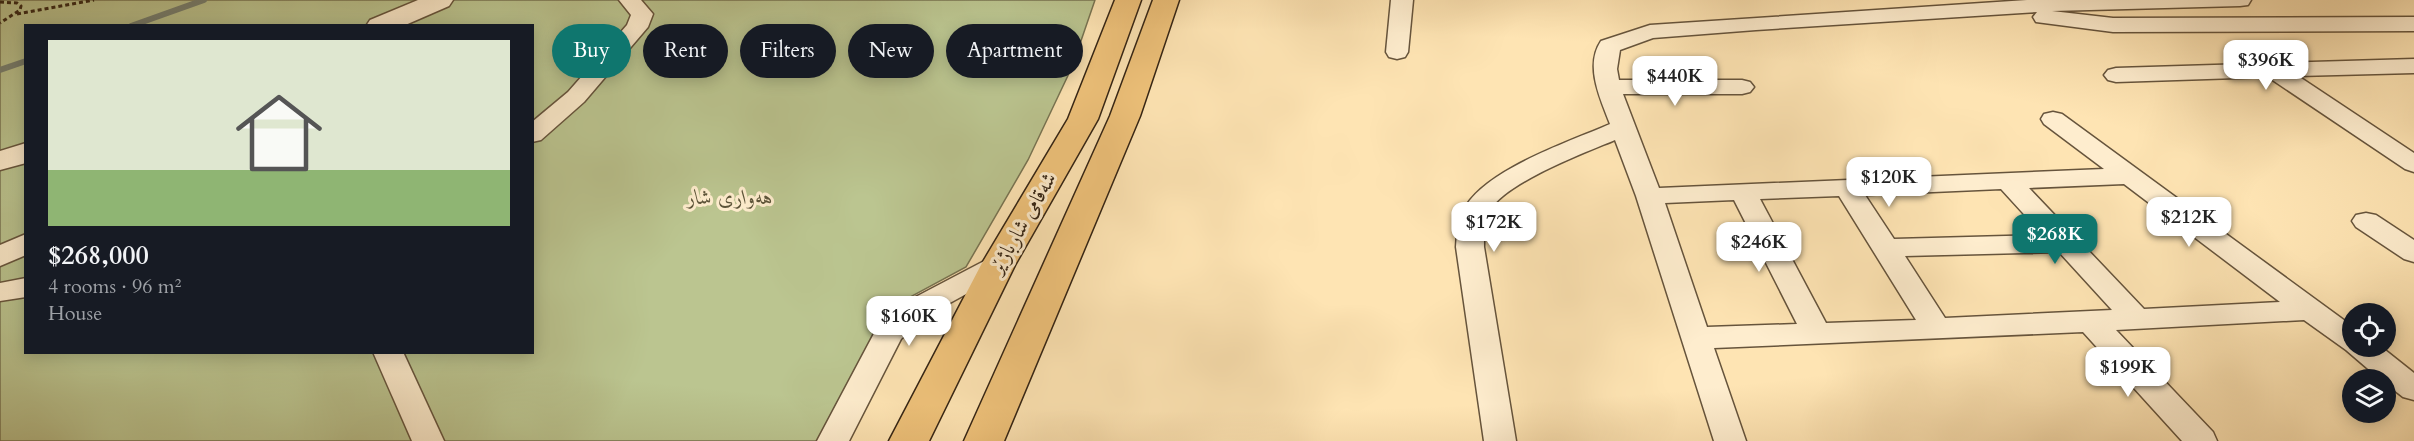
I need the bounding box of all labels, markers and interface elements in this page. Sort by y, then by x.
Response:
chip: Buy [552,24,631,78]
chip: Rent [643,24,728,78]
chip: Filters [740,24,836,78]
chip: New [848,24,934,78]
chip: Apartment [946,24,1083,78]
pin: $396K [2224,40,2308,91]
text: $396K [2237,46,2295,73]
pin: $440K [1633,56,1717,107]
text: $440K [1646,62,1704,89]
icon: home [225,79,333,187]
pin: $120K [1847,157,1931,208]
text: $120K [1860,163,1918,190]
street label: شەقامی شارباژێر [981,167,1064,281]
park label: هەواری شار [685,183,773,212]
pin: $212K [2147,197,2231,248]
pin: $172K [1452,202,1536,253]
text: $212K [2160,203,2218,230]
text: $172K [1465,208,1523,235]
pin: $268K [2013,214,2097,265]
text: $268K [2026,220,2084,247]
pin: $246K [1717,222,1801,273]
text: $246K [1730,228,1788,255]
text: $268,000 [48,238,149,273]
text: 4 rooms · 96 m² [48,273,181,300]
pin: $160K [867,296,951,347]
text: House [48,300,102,327]
text: $160K [880,302,938,329]
map controls [2342,303,2396,423]
button: locate [2342,303,2396,357]
pin: $199K [2086,347,2170,398]
text: $199K [2099,353,2157,380]
button: layers [2342,369,2396,423]

